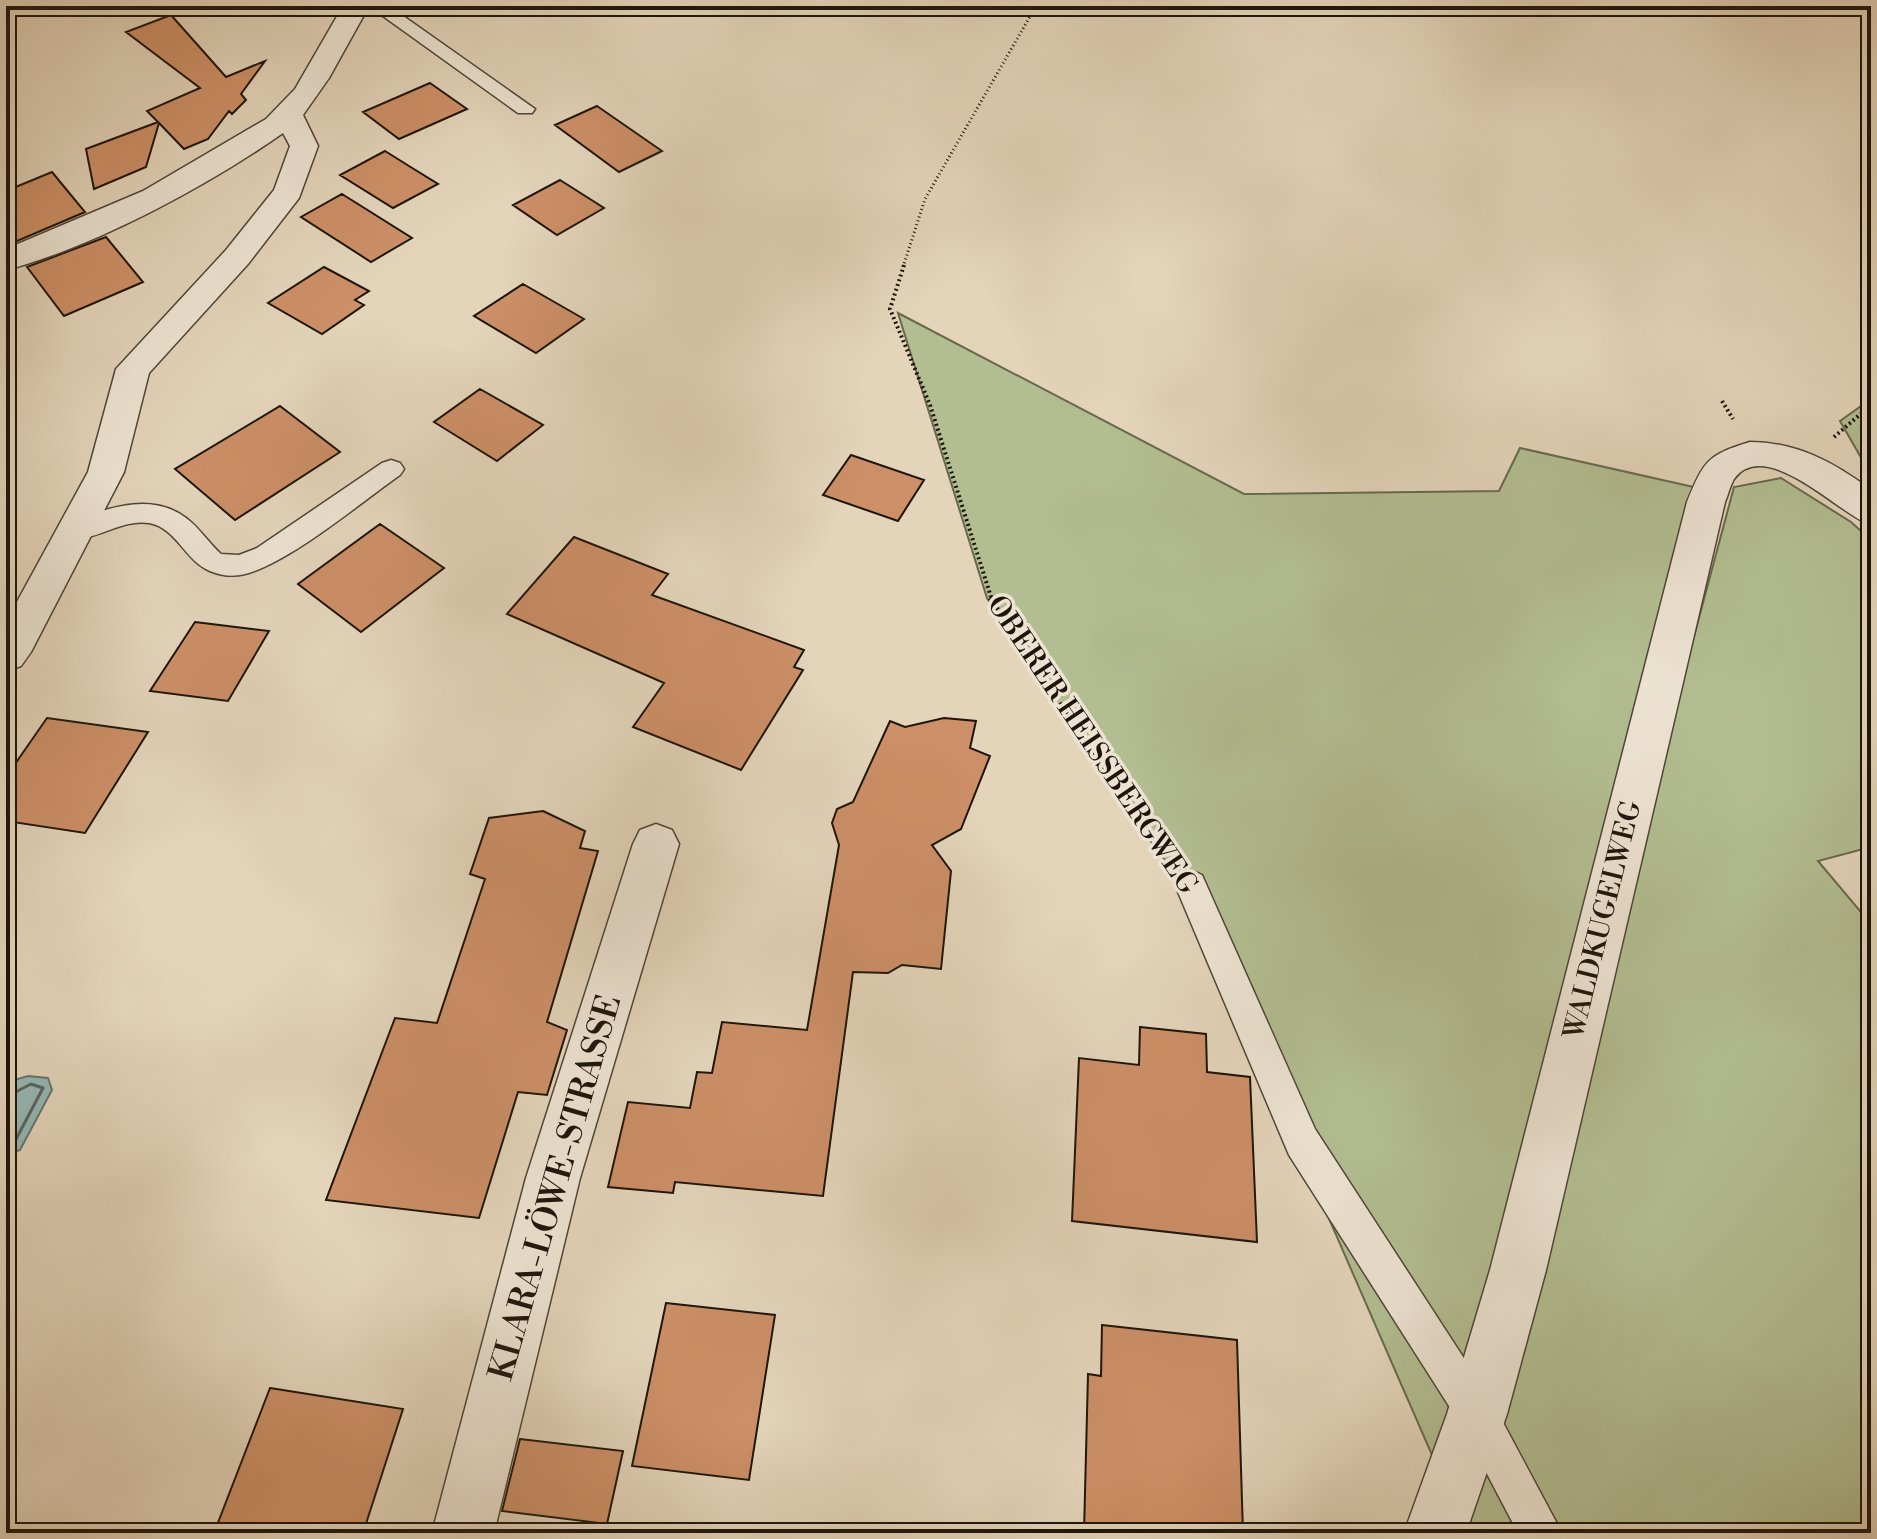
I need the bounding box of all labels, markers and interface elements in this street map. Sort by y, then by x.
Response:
street label: OBERER HEISSBERGWEG [979,589,1205,901]
street label: WALDKUGELWEG [1556,797,1650,1044]
street label: KLARA-LÖWE-STRASSE [478,990,631,1386]

